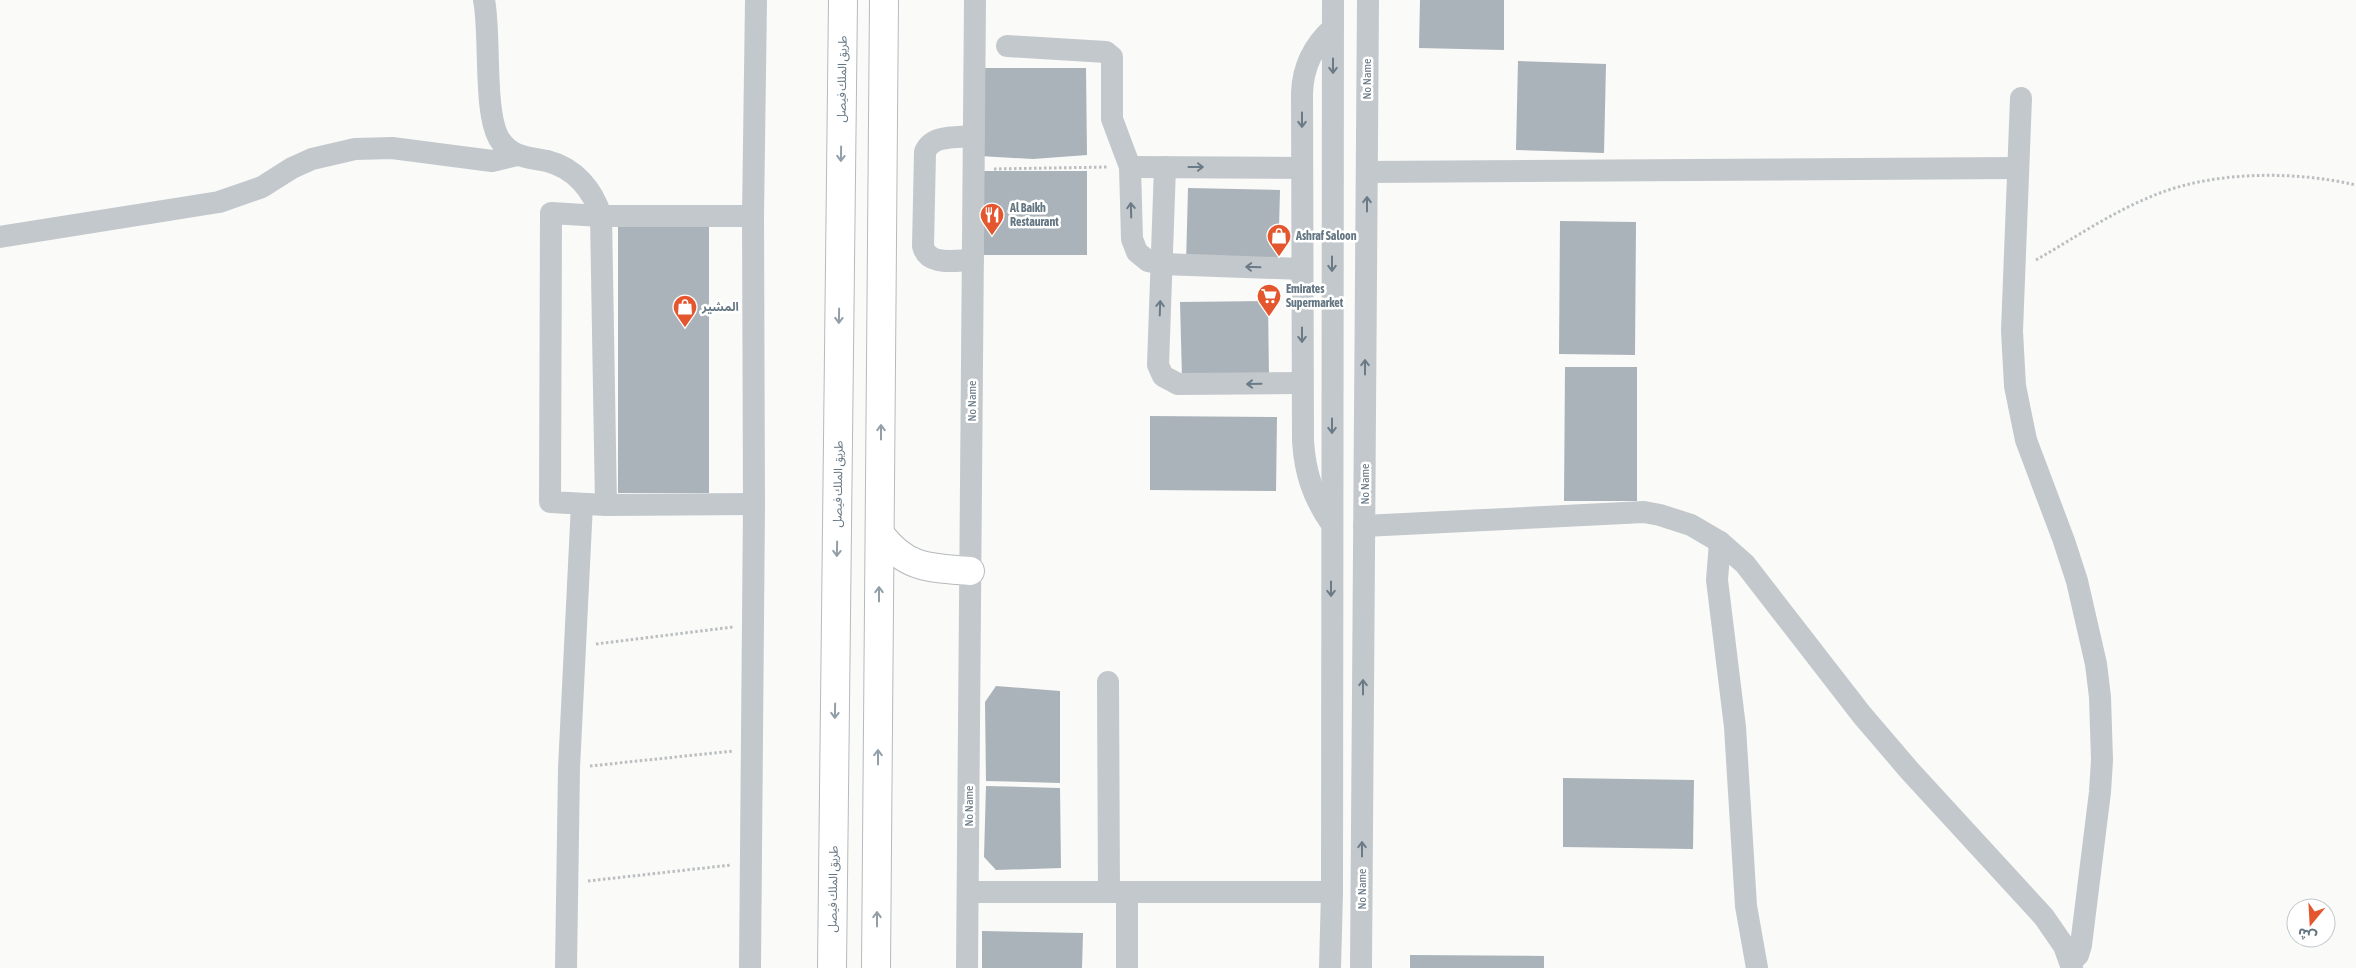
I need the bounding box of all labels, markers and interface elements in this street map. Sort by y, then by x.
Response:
street label: طريق الملك فيصل [834,36,851,122]
one-way arrow [1328,58,1338,74]
street label: No Name [1360,58,1374,100]
one-way arrow [1297,111,1307,127]
one-way arrow [836,145,846,161]
one-way arrow [1188,162,1204,172]
one-way arrow [1362,197,1372,213]
place label: Al Baikh Restaurant [1009,201,1059,229]
restaurant icon: Al Baikh Restaurant [979,202,1005,236]
one-way arrow [1127,202,1136,218]
shop icon: Ashraf Saloon [1266,223,1292,257]
place label: Ashraf Saloon [1295,229,1357,243]
one-way arrow [1327,255,1337,271]
one-way arrow [1245,263,1261,272]
place label: Emirates Supermarket [1286,282,1344,310]
supermarket icon: Emirates Supermarket [1256,283,1282,317]
shop icon: المشير [672,294,698,328]
place label: المشير [701,300,739,314]
one-way arrow [1155,300,1165,316]
one-way arrow [834,308,844,324]
one-way arrow [1297,326,1307,342]
one-way arrow [1360,359,1370,376]
one-way arrow [1246,379,1262,388]
street label: No Name [965,380,979,422]
one-way arrow [1327,418,1337,434]
one-way arrow [876,424,886,440]
street label: طريق الملك فيصل [830,441,847,527]
street label: No Name [1358,463,1372,505]
one-way arrow [832,540,842,556]
one-way arrow [1326,580,1336,596]
one-way arrow [874,587,884,603]
one-way arrow [1358,679,1368,696]
one-way arrow [830,702,840,719]
one-way arrow [873,749,883,766]
street label: No Name [962,785,976,827]
one-way arrow [1357,842,1367,858]
street label: طريق الملك فيصل [825,846,842,932]
street label: No Name [1355,868,1369,910]
north arrow [2286,898,2336,948]
one-way arrow [872,912,882,928]
text: ش [2295,925,2319,946]

